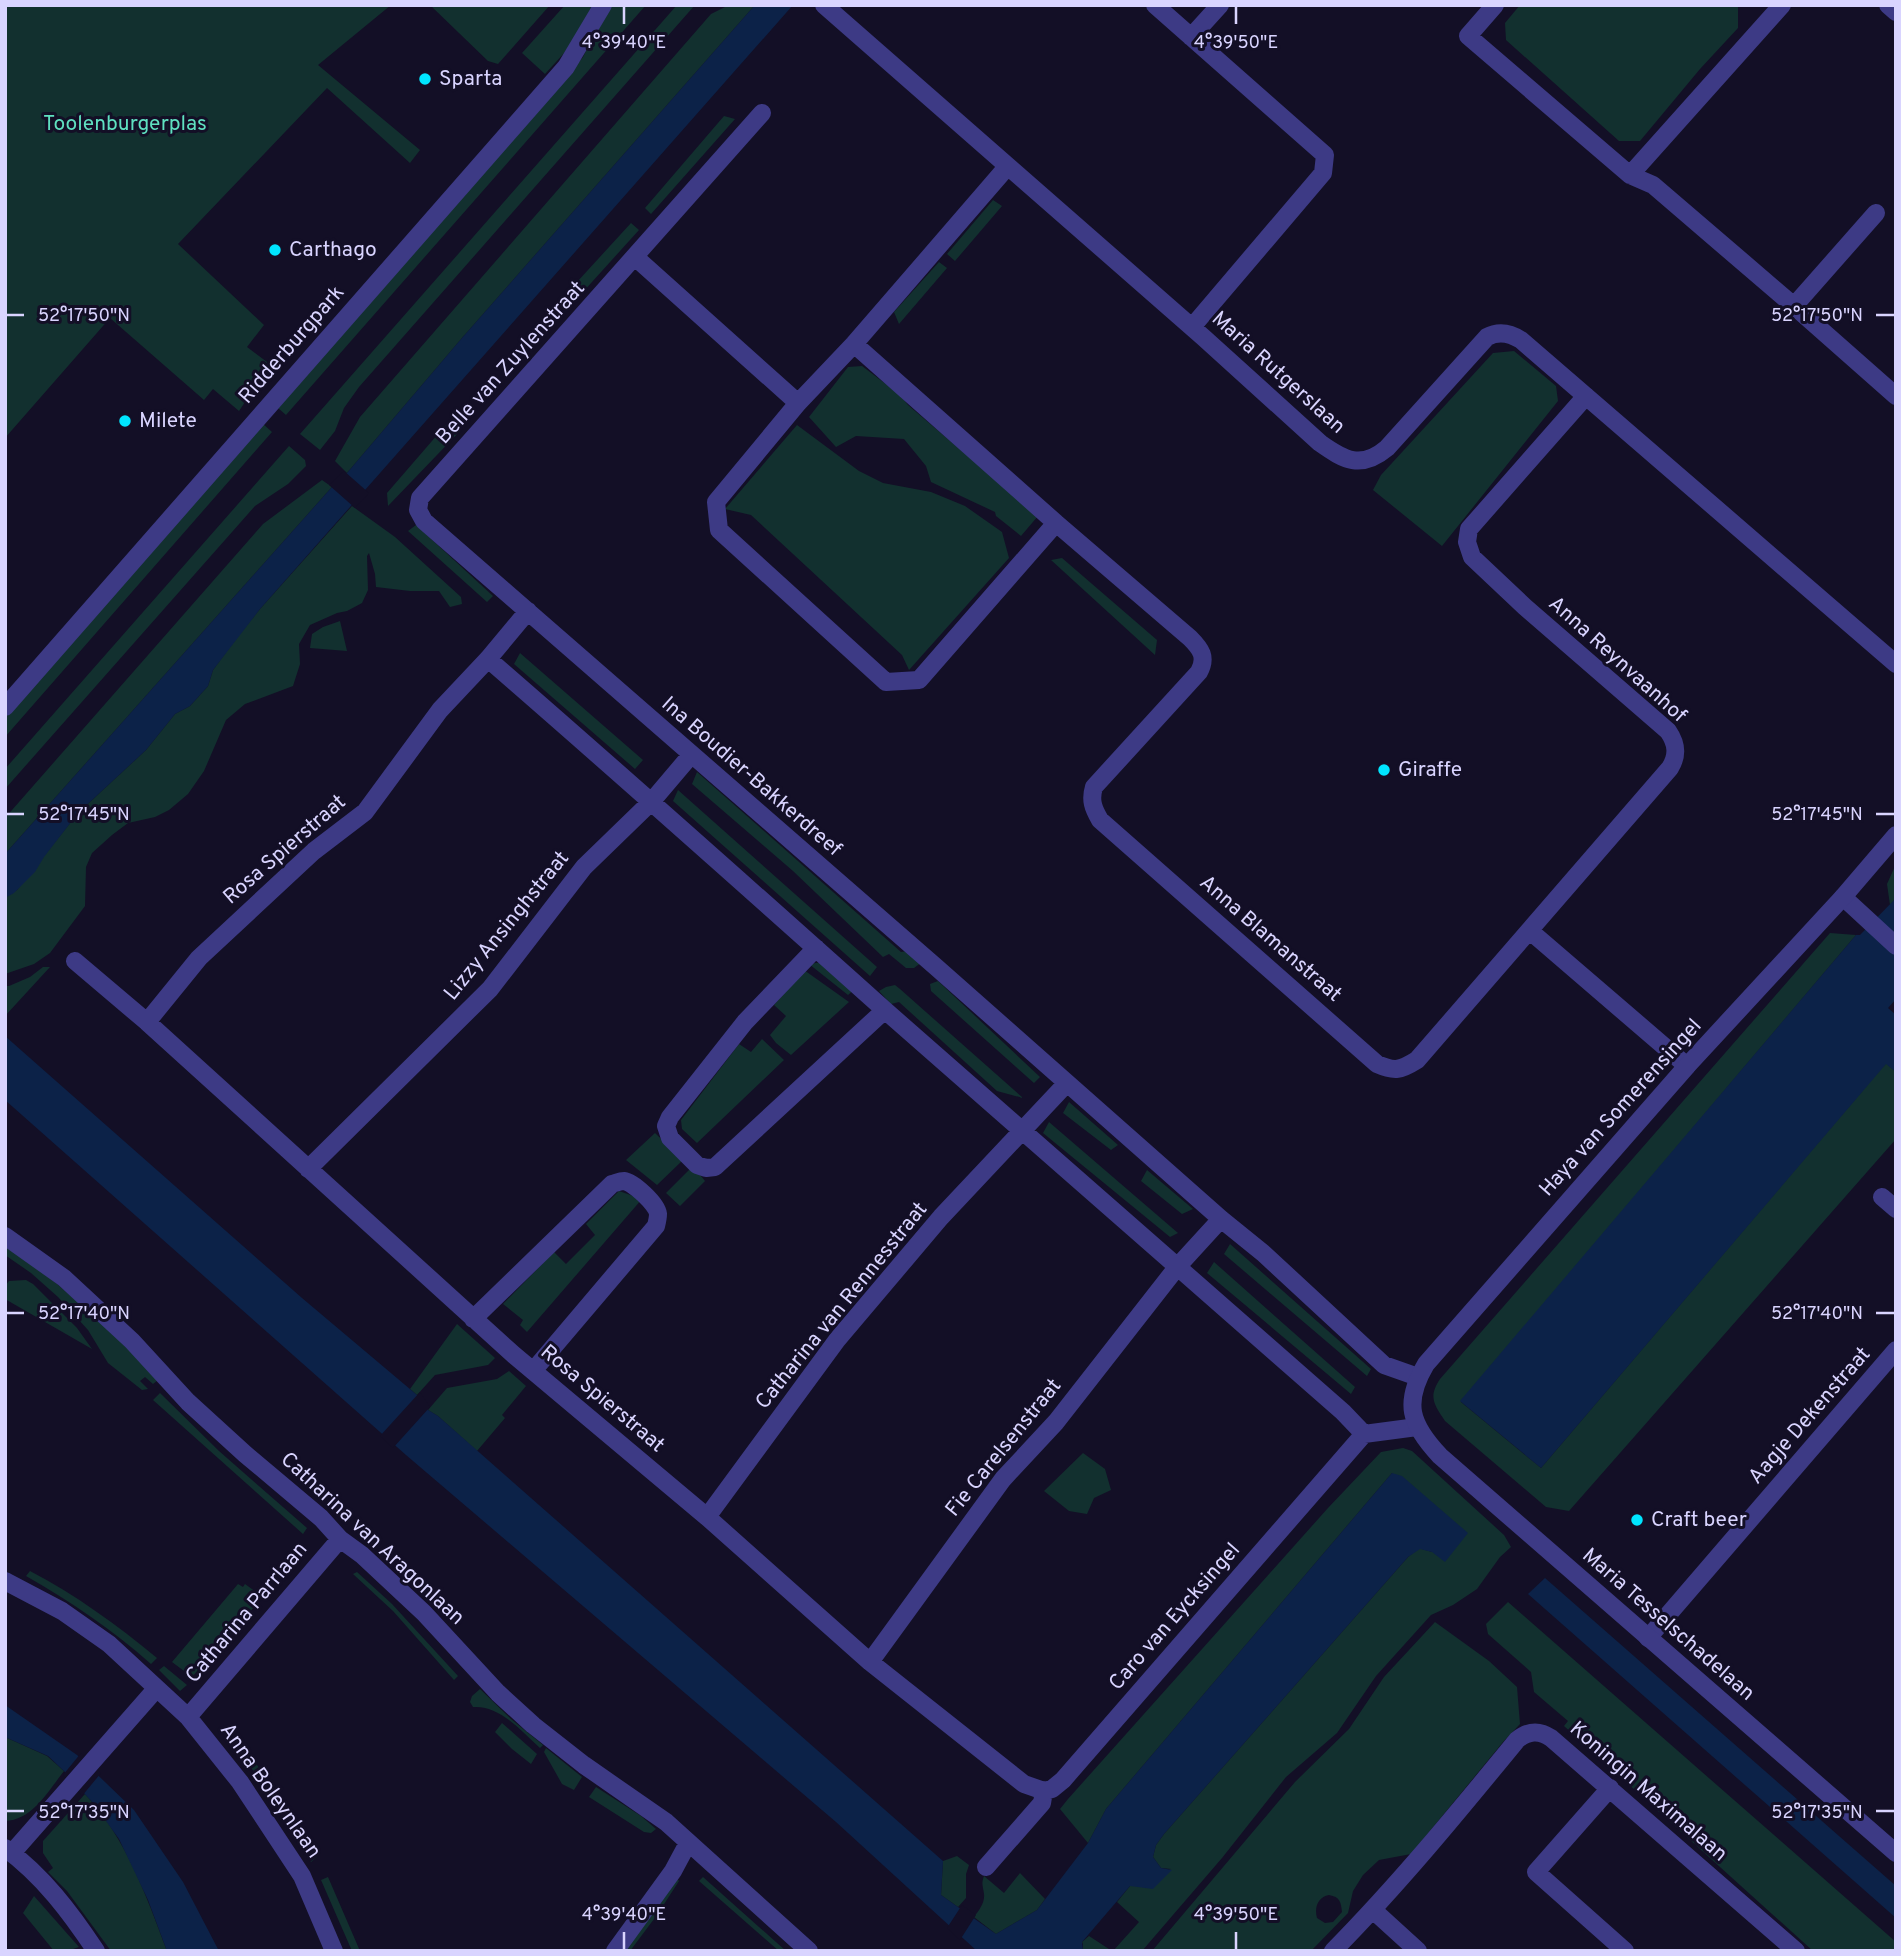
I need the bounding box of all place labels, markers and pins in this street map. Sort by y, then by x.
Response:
place label: Sparta [439,66,502,93]
marker: Sparta [417,71,433,87]
place label: Carthago [289,237,377,264]
marker: Carthago [267,242,283,258]
place label: Milete [139,408,197,435]
marker: Milete [117,413,133,429]
place label: Giraffe [1398,757,1462,784]
marker: Giraffe [1376,762,1392,778]
place label: Craft beer [1651,1507,1747,1534]
marker: Craft beer [1629,1512,1645,1528]

